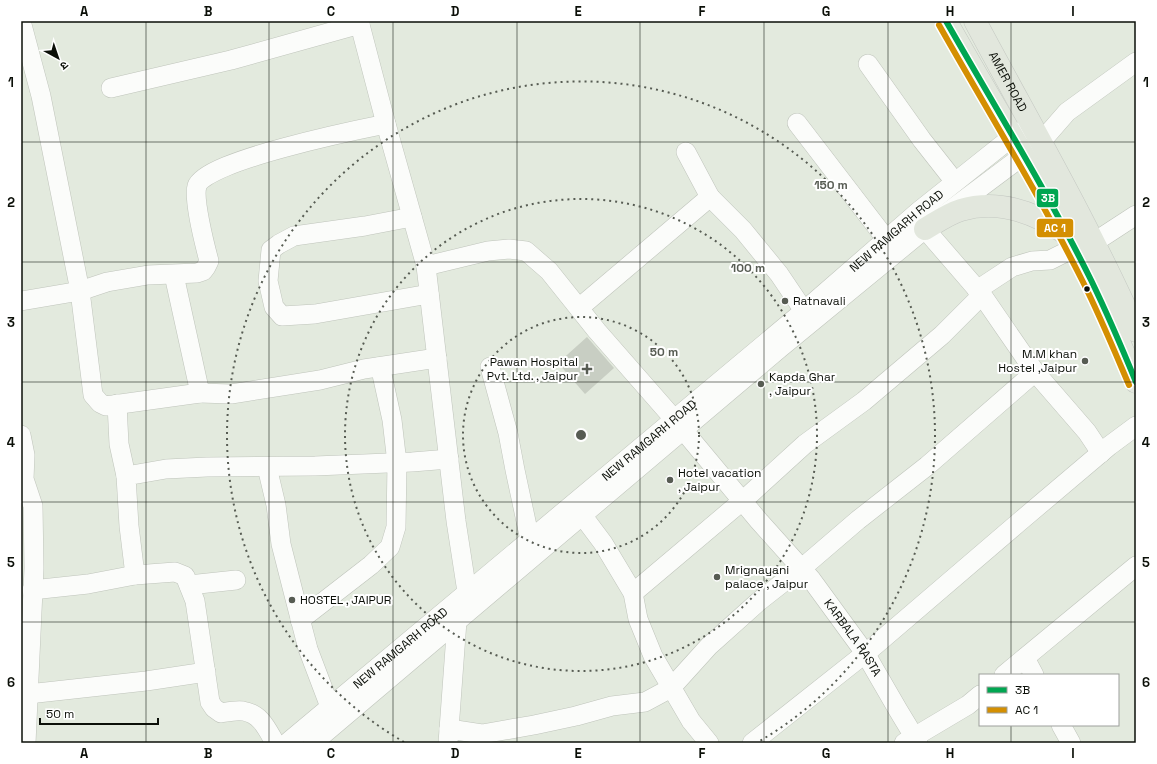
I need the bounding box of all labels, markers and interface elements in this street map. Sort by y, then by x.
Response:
text: A [80,3,89,20]
text: B [204,3,213,20]
text: C [327,3,335,20]
text: D [451,3,460,20]
text: E [574,3,582,20]
text: F [699,3,706,20]
text: G [822,3,830,20]
text: H [946,3,954,20]
text: I [1071,3,1075,20]
north arrow [38,38,78,78]
street label: AMER ROAD [985,49,1031,115]
text: उ [57,58,71,73]
text: 1 [8,74,14,91]
text: 1 [1143,74,1149,91]
text: 150 m [814,177,848,193]
street label: NEW RAMGARH ROAD [846,186,947,276]
line badge: 3B [1036,188,1059,208]
text: 3B [1041,191,1055,205]
text: 2 [7,194,15,211]
text: 2 [1142,194,1150,211]
line badge: AC 1 [1036,218,1074,238]
text: AC 1 [1044,221,1066,235]
text: 100 m [731,260,765,276]
unlabelled marker [1082,284,1092,294]
place label: Ratnavali [793,293,846,309]
marker: Ratnavali [780,296,790,306]
text: 3 [7,314,15,331]
text: 3 [1142,314,1150,331]
text: 50 m [650,344,678,360]
place label: M.M khan Hostel ,Jaipur [998,346,1077,376]
place label: Pawan Hospital Pvt. Ltd. , Jaipur [487,354,578,384]
marker: M.M khan Hostel ,Jaipur [1080,356,1090,366]
marker: Pawan Hospital Pvt. Ltd. , Jaipur [581,363,593,375]
place label: Kapda Ghar , Jaipur [769,369,836,399]
marker: Kapda Ghar , Jaipur [756,379,766,389]
street label: NEW RAMGARH ROAD [598,396,700,485]
centre of rings [574,428,588,442]
text: 4 [7,434,15,451]
text: 4 [1142,434,1150,451]
place label: Hotel vacation , Jaipur [678,465,761,495]
marker: Hotel vacation , Jaipur [665,475,675,485]
text: 5 [7,554,15,571]
text: 5 [1142,554,1150,571]
place label: Mrignayani palace , Jaipur [725,562,809,592]
marker: Mrignayani palace , Jaipur [712,572,722,582]
place label: HOSTEL , JAIPUR [300,592,391,608]
marker: HOSTEL , JAIPUR [287,595,297,605]
street label: KARBALA RASTA [820,596,885,680]
street label: NEW RAMGARH ROAD [350,604,451,692]
text: 6 [7,674,15,691]
legend [979,674,1119,726]
text: 6 [1142,674,1150,691]
text: 3B [1015,682,1030,698]
scale bar [40,700,158,726]
text: AC 1 [1015,702,1038,718]
text: 50 m [46,706,74,722]
text: A [80,745,89,762]
text: B [204,745,213,762]
text: C [327,745,335,762]
text: D [451,745,460,762]
text: E [574,745,582,762]
text: F [699,745,706,762]
text: G [822,745,830,762]
text: H [946,745,954,762]
text: I [1071,745,1075,762]

